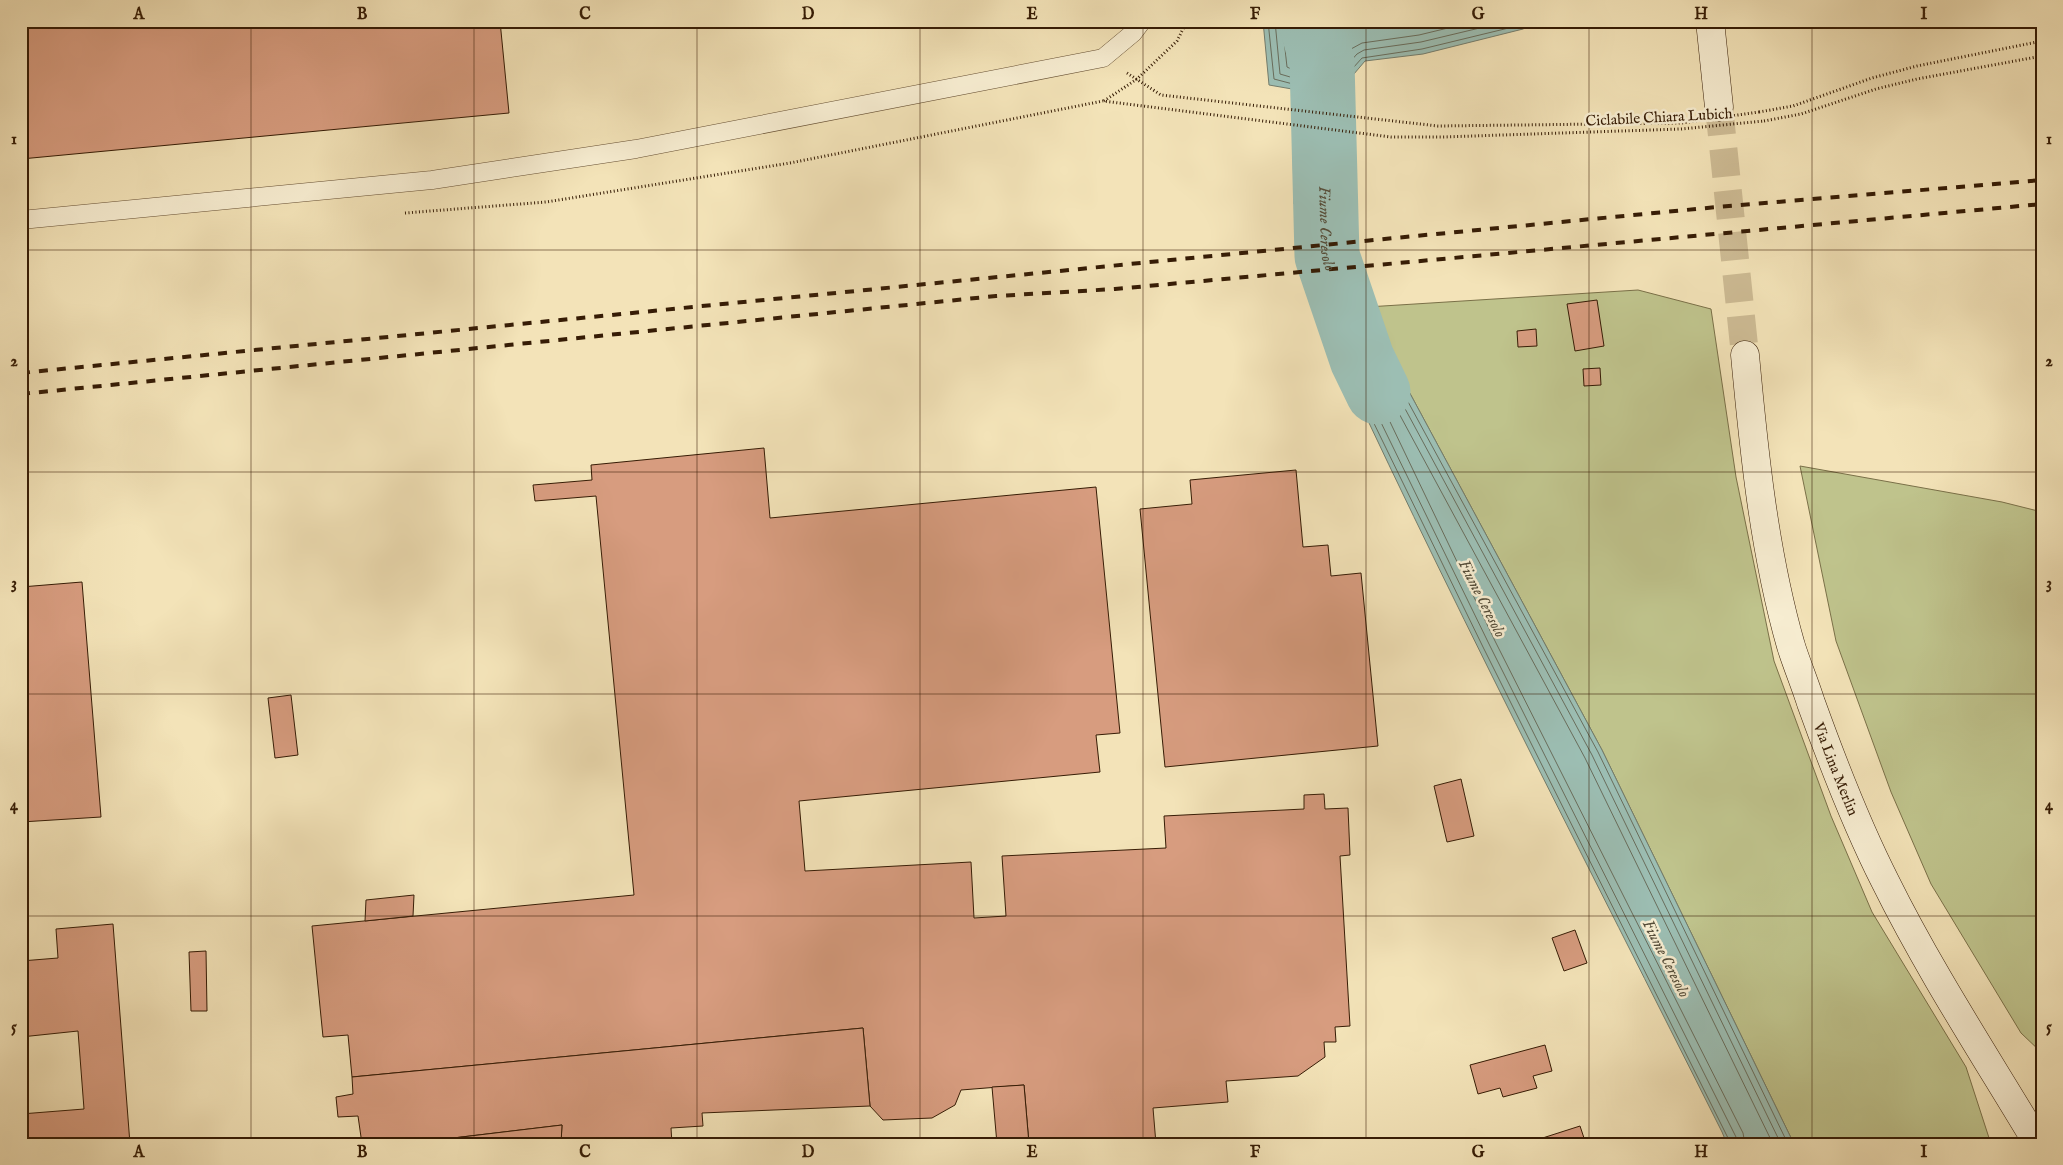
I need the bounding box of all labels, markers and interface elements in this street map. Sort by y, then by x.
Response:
text: A [133,5,146,25]
text: B [357,5,368,25]
text: C [579,5,591,25]
text: D [802,5,815,25]
text: E [1026,5,1038,25]
text: F [1250,5,1261,25]
text: G [1472,5,1485,25]
text: H [1694,5,1708,25]
text: I [1921,5,1928,25]
street label: Ciclabile Chiara Lubich [1585,104,1733,131]
text: 1 [11,130,17,150]
text: 1 [2046,130,2052,150]
water label: Fiume Ceresolo [1313,186,1339,274]
text: 2 [10,352,18,372]
text: 2 [2045,352,2053,372]
water label: Fiume Ceresolo [1453,557,1509,641]
text: 3 [11,574,17,594]
text: 3 [2046,574,2052,594]
street label: Via Lina Merlin [1809,719,1863,819]
text: 4 [10,796,19,816]
text: 4 [2045,796,2054,816]
water label: Fiume Ceresolo [1637,917,1693,1001]
text: 5 [11,1018,17,1038]
text: 5 [2046,1018,2052,1038]
text: A [133,1143,146,1163]
text: B [357,1143,368,1163]
text: C [579,1143,591,1163]
text: D [802,1143,815,1163]
text: E [1026,1143,1038,1163]
text: F [1250,1143,1261,1163]
text: G [1472,1143,1485,1163]
text: H [1694,1143,1708,1163]
text: I [1921,1143,1928,1163]

